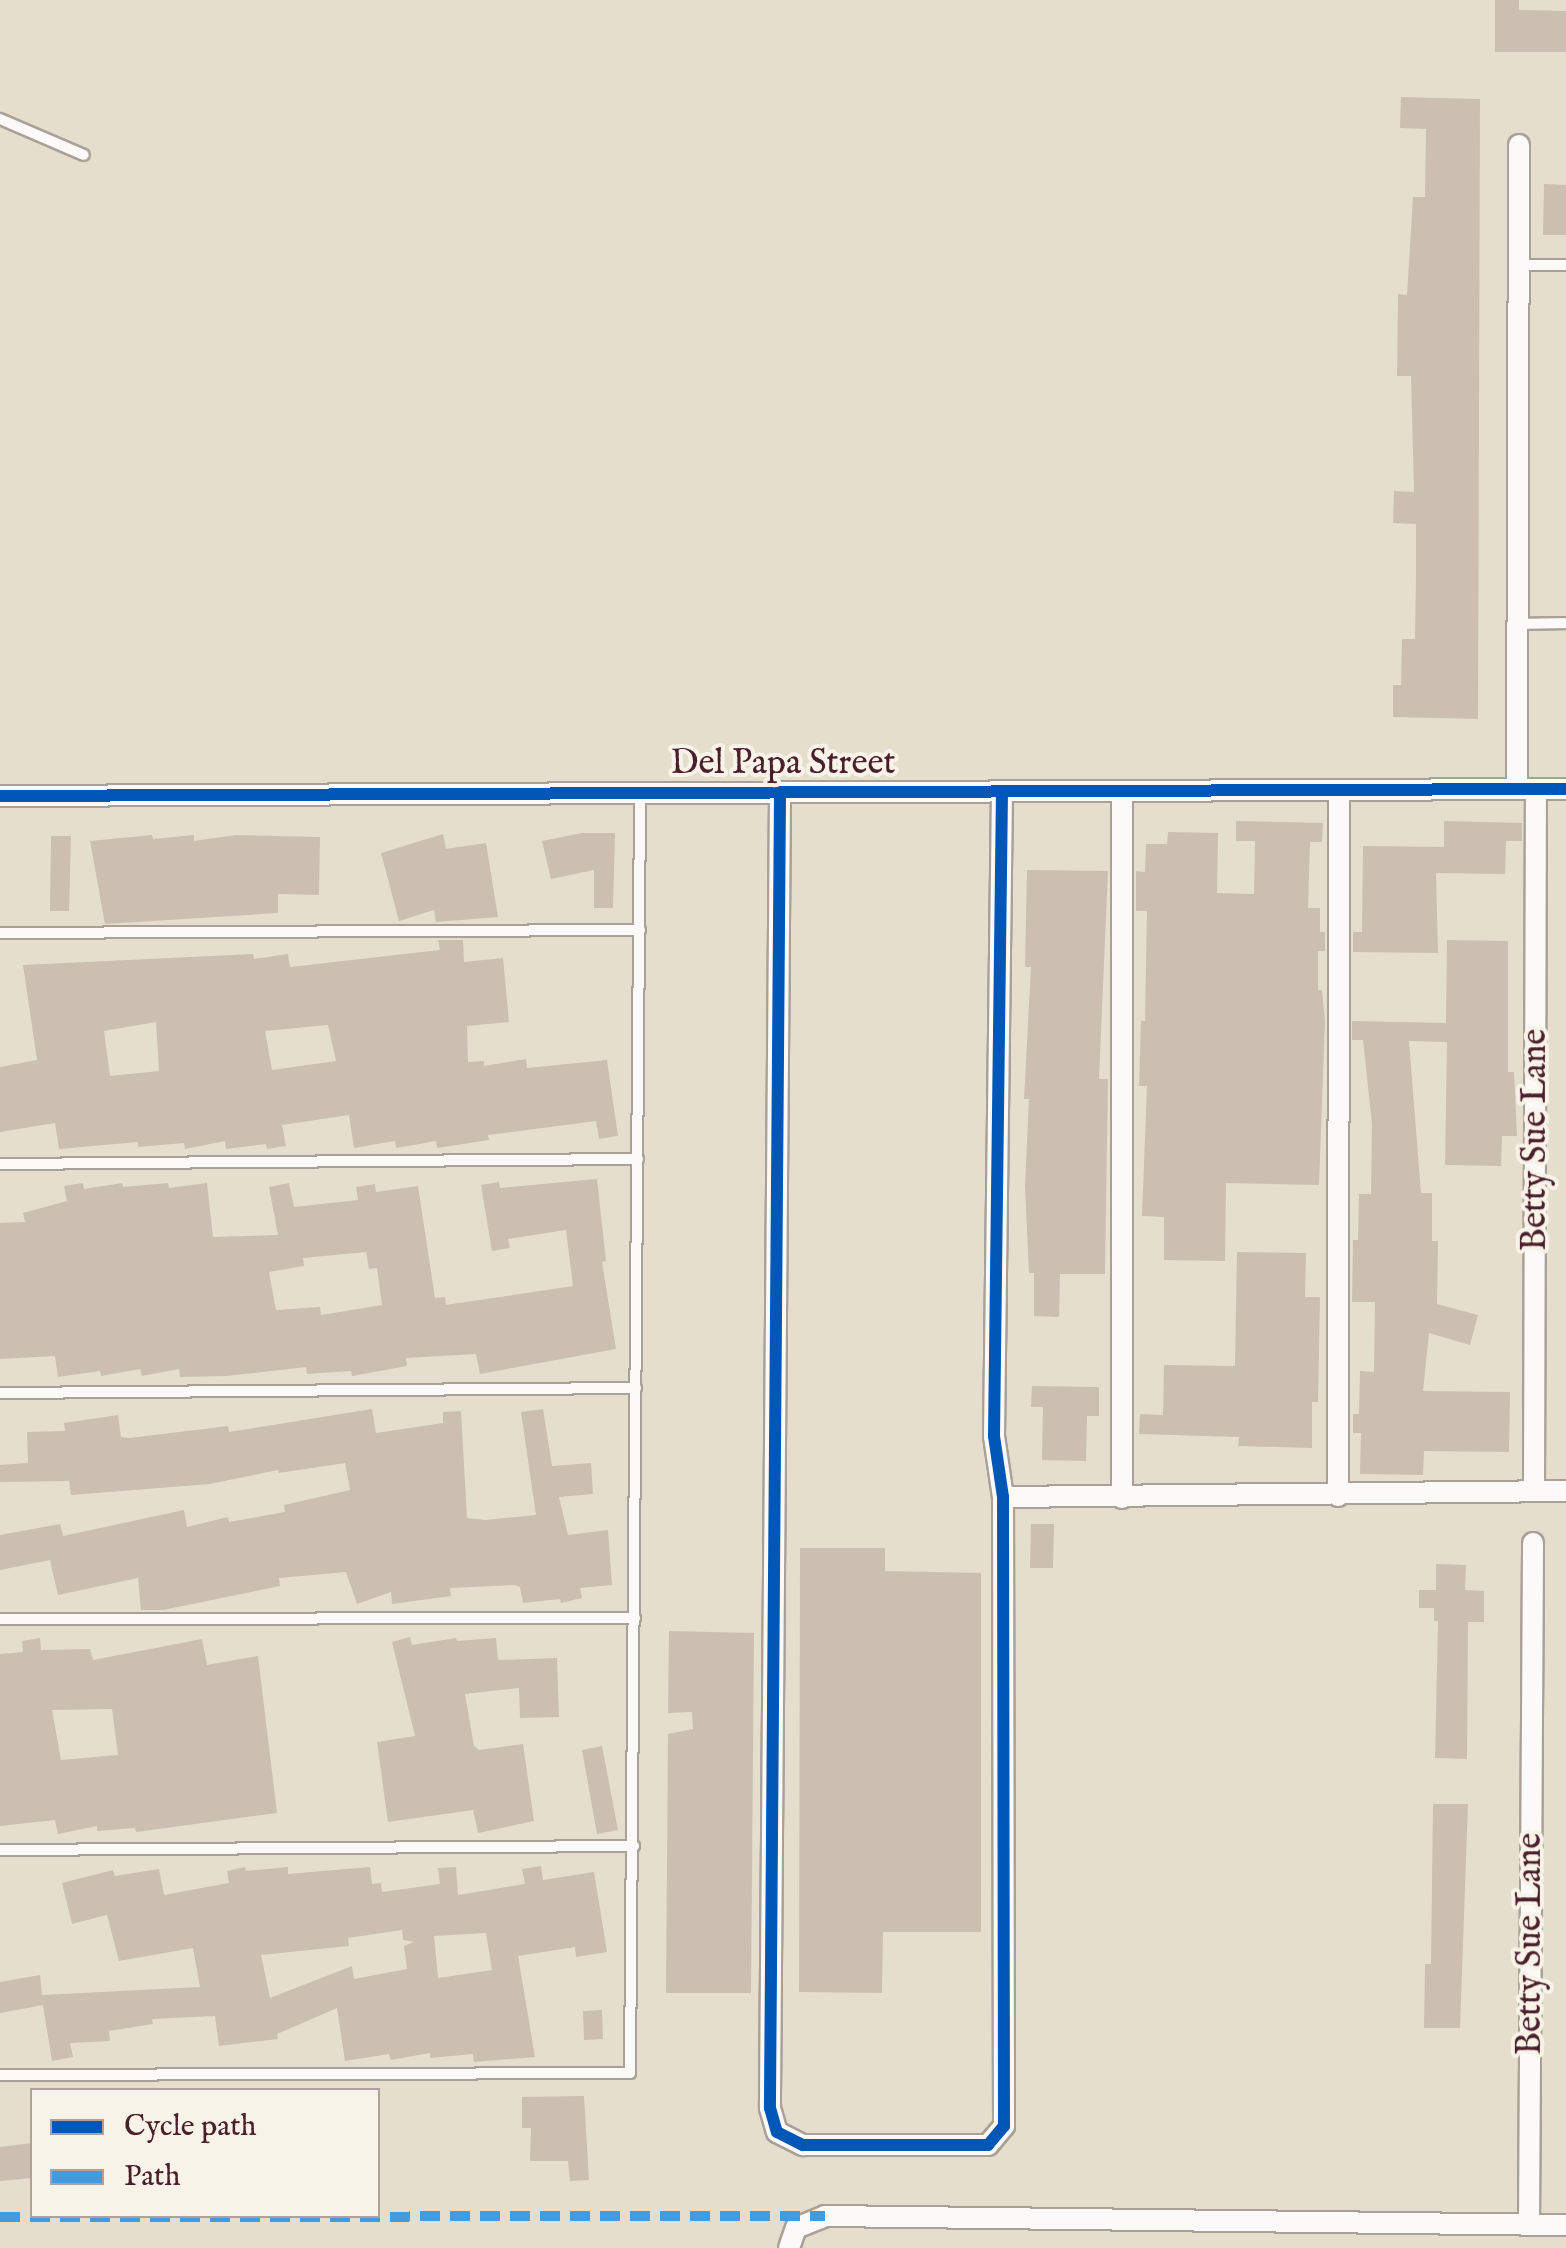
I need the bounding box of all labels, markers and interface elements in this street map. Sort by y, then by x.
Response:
street label: Del Papa Street [670,743,896,785]
street label: Betty Sue Lane [1515,1029,1557,1251]
street label: Betty Sue Lane [1510,1833,1552,2055]
legend [30,2088,380,2218]
text: Cycle path [124,2108,257,2146]
text: Path [124,2158,180,2196]

